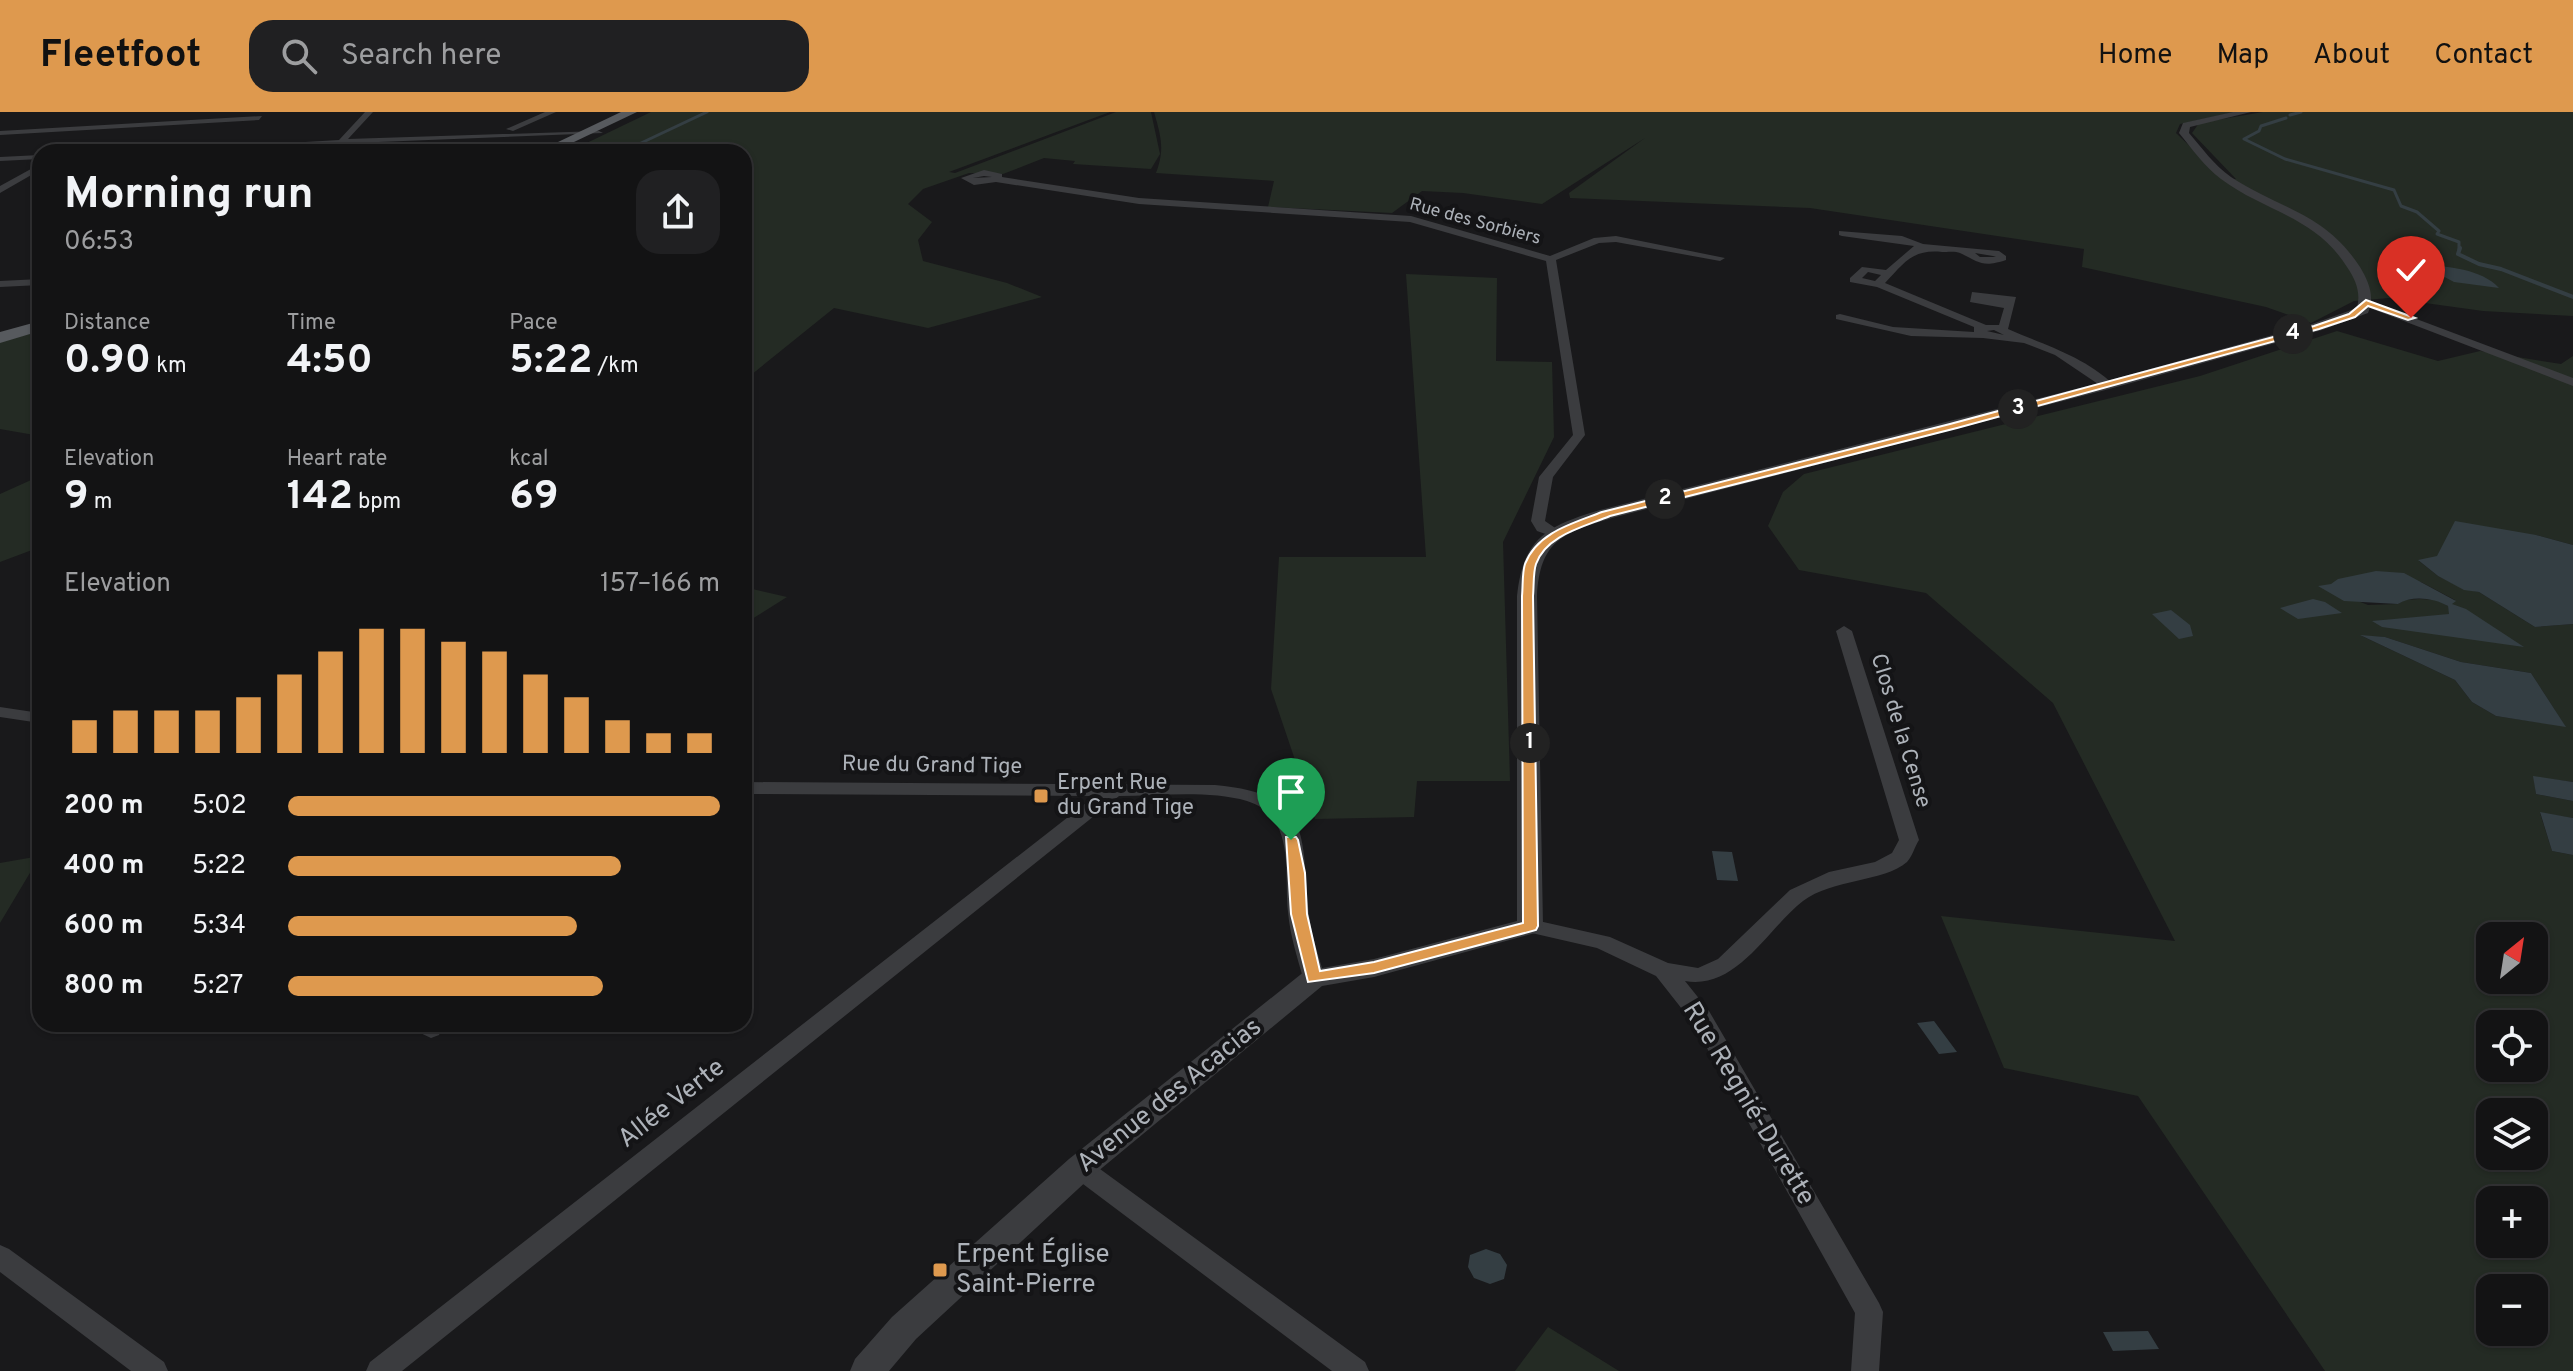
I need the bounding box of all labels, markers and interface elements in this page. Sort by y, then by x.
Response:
search box [249,20,809,92]
text: Fleetfoot [40,32,201,81]
icon: search [277,34,321,78]
text: Search here [341,38,501,75]
text: Home [2098,38,2172,74]
text: Map [2216,38,2269,74]
text: About [2313,38,2390,74]
text: Contact [2434,38,2533,74]
text: Morning run [64,168,314,224]
button: share [636,170,720,254]
street label: Rue des Sorbiers [1407,193,1543,251]
text: 06:53 [64,226,134,259]
pin [2377,236,2445,318]
icon: check [2389,248,2433,292]
text: Distance [64,310,150,337]
text: Time [287,310,336,337]
text: Pace [509,310,558,337]
pin: 4 [2273,314,2313,354]
text: 4 [2286,320,2300,347]
text: 0.90 [64,337,151,387]
text: 4:50 [287,337,373,387]
text: 5:22 [509,337,592,387]
text: km [151,353,187,380]
text: /km [592,353,639,380]
pin: 3 [1998,389,2038,429]
text: 3 [2011,395,2025,422]
text: Elevation [64,446,154,473]
text: Heart rate [287,446,387,473]
text: kcal [509,446,548,473]
text: 9 [64,473,89,523]
text: 142 [287,473,353,523]
text: 69 [509,473,559,523]
pin: 2 [1645,479,1685,519]
text: 2 [1658,485,1672,512]
text: m [89,489,112,516]
text: bpm [353,489,401,516]
text: Elevation [64,568,171,601]
text: 157–166 m [600,568,720,601]
street label: Clos de la Cense [1864,650,1936,812]
pin: 1 [1510,723,1550,763]
text: 1 [1526,729,1534,756]
street label: Rue du Grand Tige [842,751,1022,781]
pin [1257,758,1325,840]
place label: Erpent Rue du Grand Tige [1057,770,1194,822]
icon: arrive [1269,770,1313,814]
marker: Erpent Rue du Grand Tige [1032,787,1050,805]
text: 200 m [64,790,143,823]
text: 5:02 [192,790,247,823]
text: 400 m [64,850,144,883]
text: 5:22 [192,850,246,883]
text: 600 m [64,910,144,943]
text: 5:34 [192,910,246,943]
north arrow [2476,922,2548,994]
map controls [2476,922,2548,1346]
text: 800 m [64,970,144,1003]
text: 5:27 [192,970,243,1003]
street label: Rue Regnié-Durette [1674,996,1822,1212]
button: locate [2476,1010,2548,1082]
street label: Avenue des Acacias [1071,1011,1269,1181]
street label: Allée Verte [612,1052,732,1156]
button: layers [2476,1098,2548,1170]
button: + [2476,1186,2548,1258]
place label: Erpent Église Saint-Pierre [956,1237,1110,1302]
marker: Erpent Église Saint-Pierre [931,1261,949,1279]
button: − [2476,1274,2548,1346]

